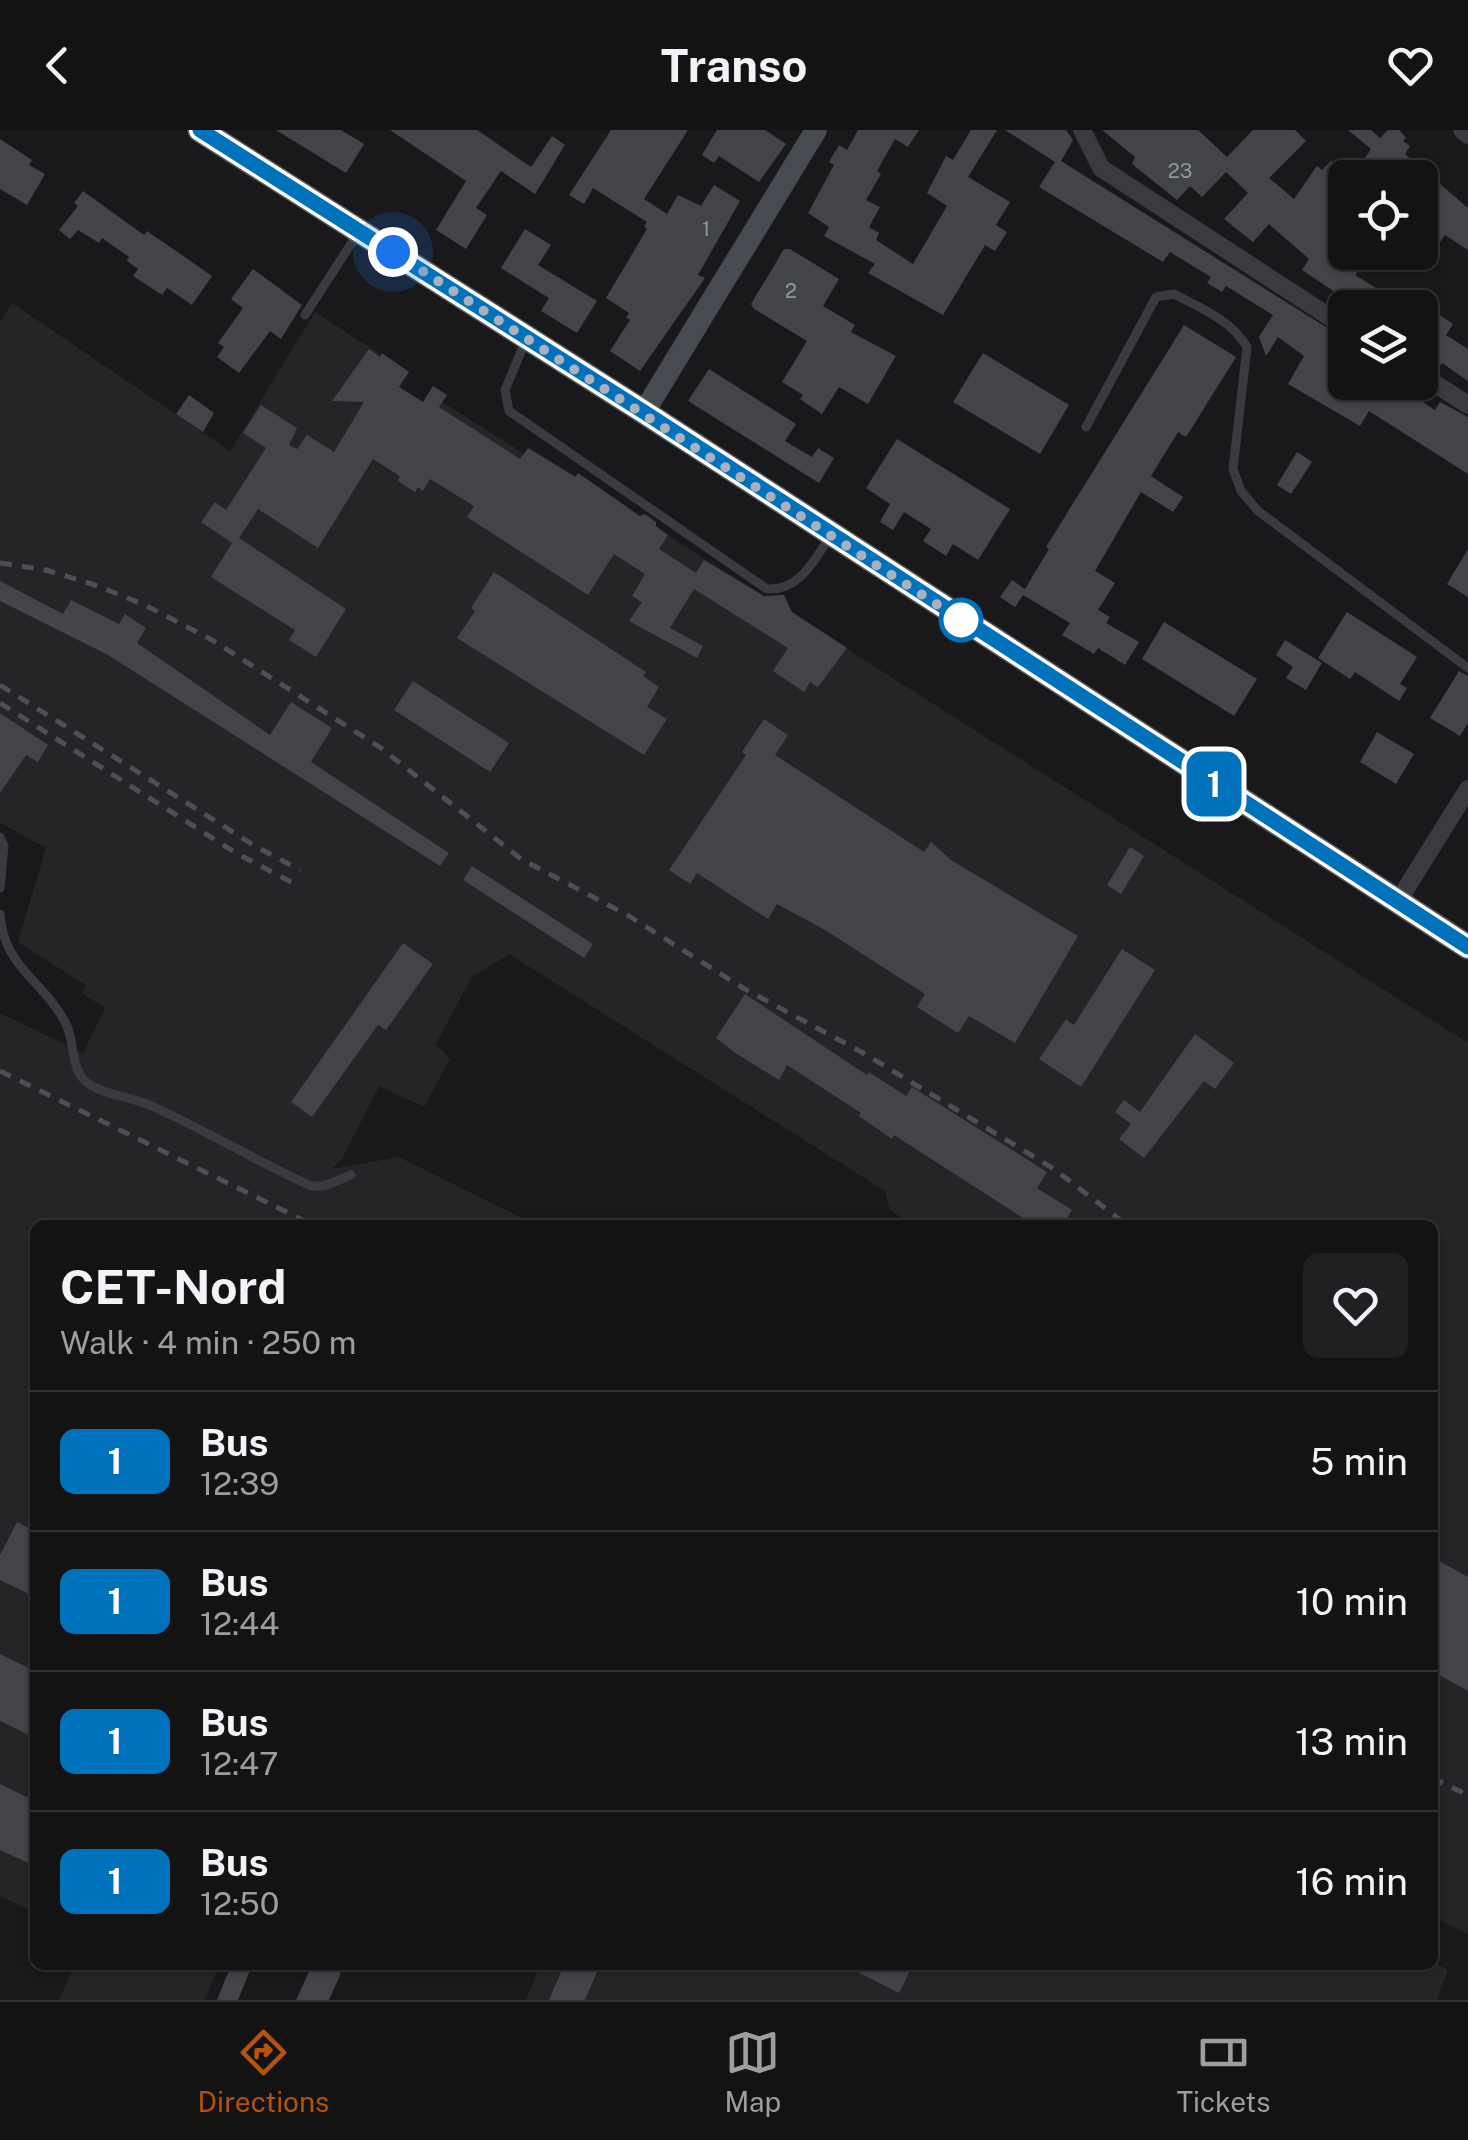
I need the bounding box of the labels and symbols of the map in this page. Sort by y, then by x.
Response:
house number: 23 [1168,159,1192,183]
house number: 1 [702,217,710,241]
your location [368,227,418,277]
house number: 2 [785,279,797,303]
unlabelled marker [940,599,982,641]
line badge: 1 [1182,752,1246,816]

